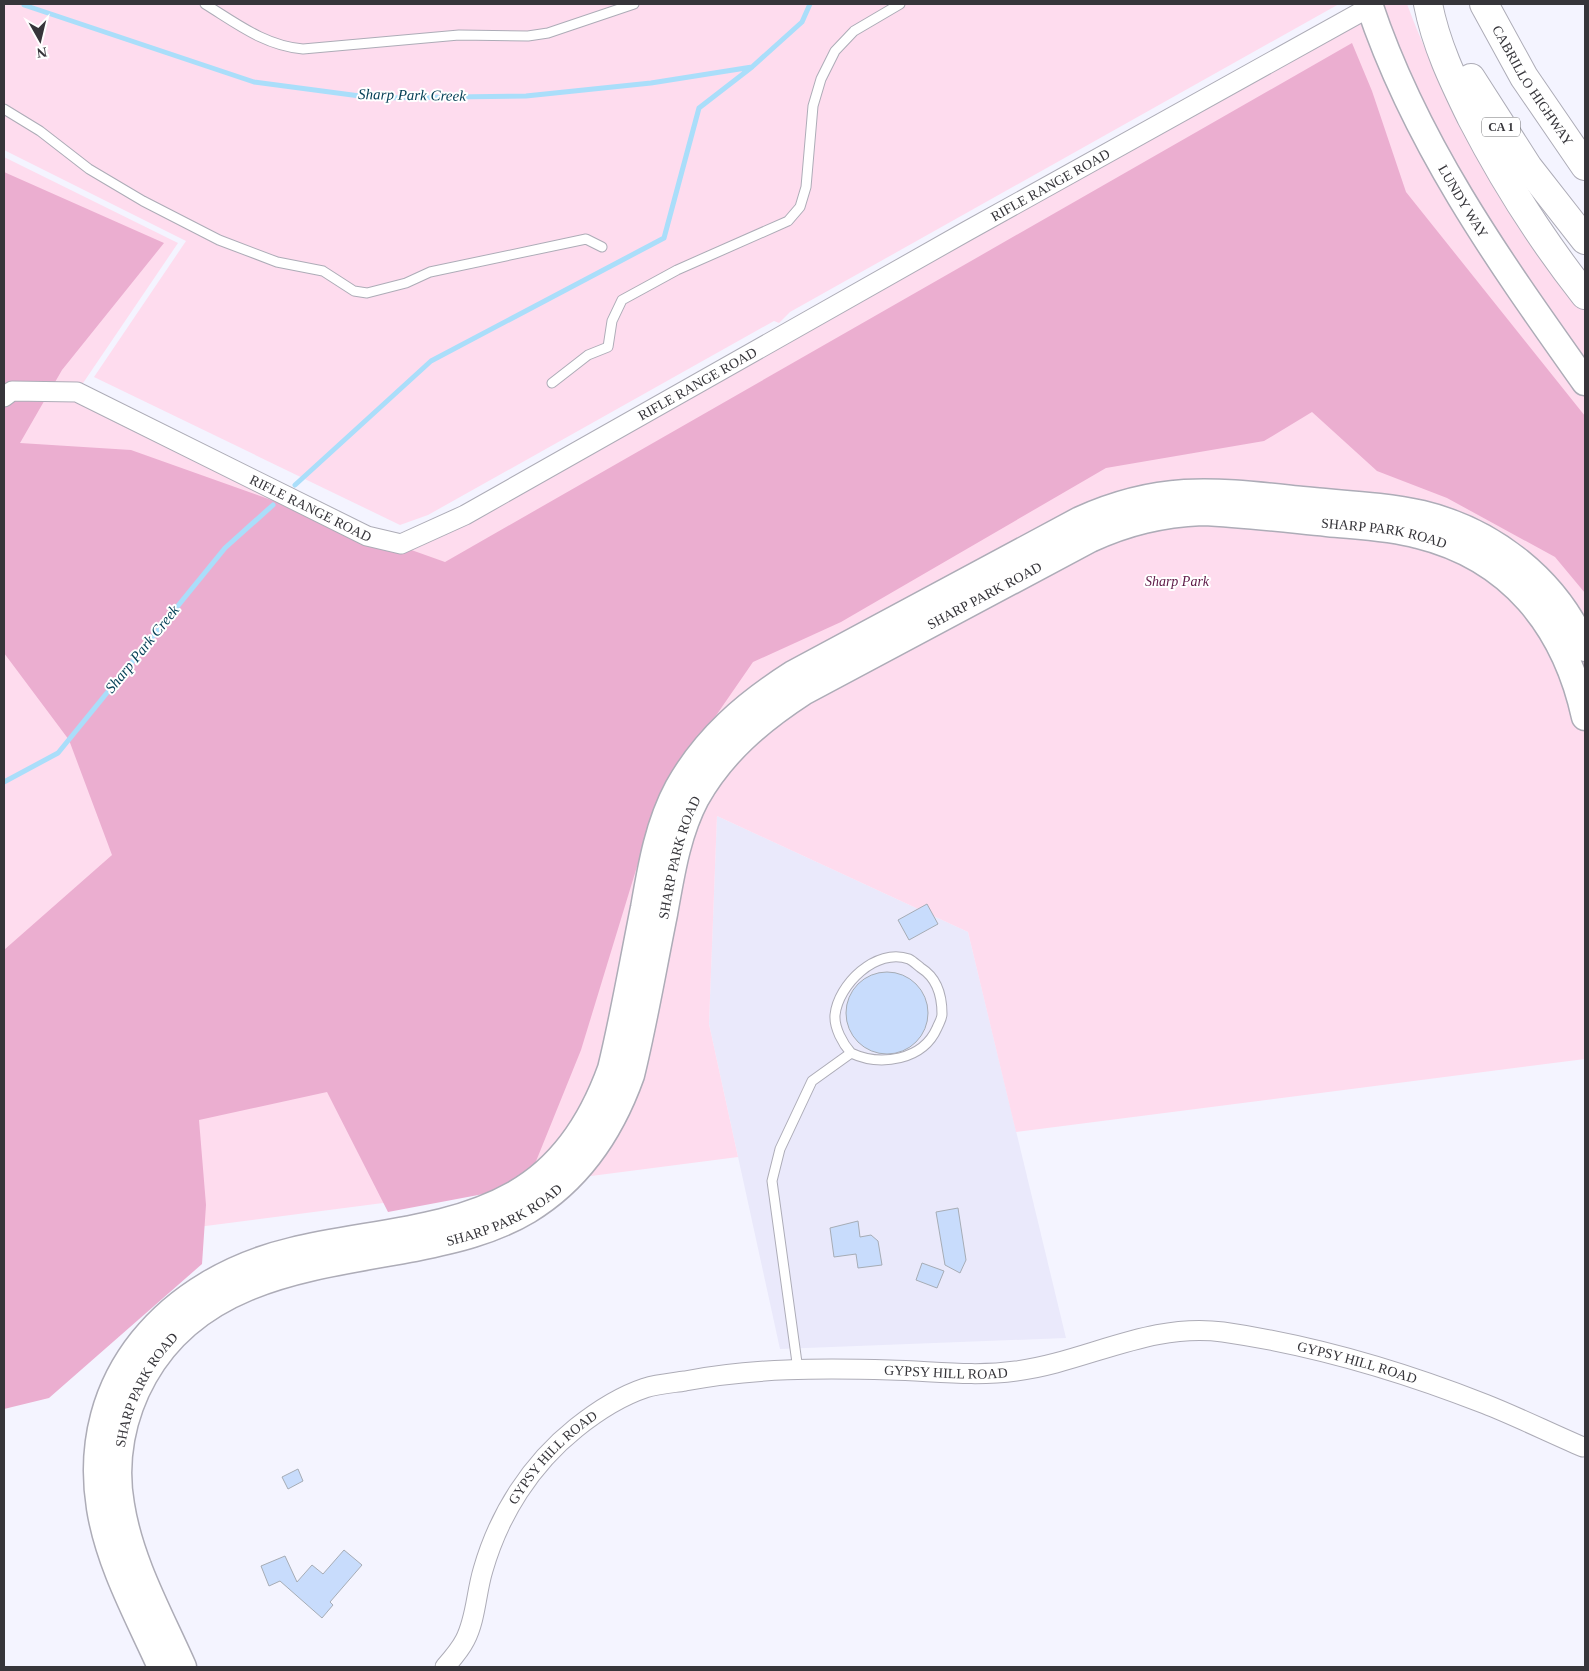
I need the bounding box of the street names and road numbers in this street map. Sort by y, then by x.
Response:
street label: CABRILLO HIGHWAY [1490,23,1576,148]
road number: CA 1 [1482,118,1520,136]
street label: RIFLE RANGE ROAD [988,146,1112,224]
street label: LUNDY WAY [1436,162,1491,240]
street label: RIFLE RANGE ROAD [635,344,759,423]
street label: RIFLE RANGE ROAD [247,472,374,545]
street label: SHARP PARK ROAD [1321,515,1449,551]
street label: SHARP PARK ROAD [925,559,1044,632]
street label: SHARP PARK ROAD [656,793,703,921]
street label: SHARP PARK ROAD [445,1181,565,1248]
street label: SHARP PARK ROAD [112,1329,181,1448]
street label: GYPSY HILL ROAD [1296,1338,1419,1386]
street label: GYPSY HILL ROAD [884,1362,1008,1381]
street label: GYPSY HILL ROAD [505,1407,600,1507]

